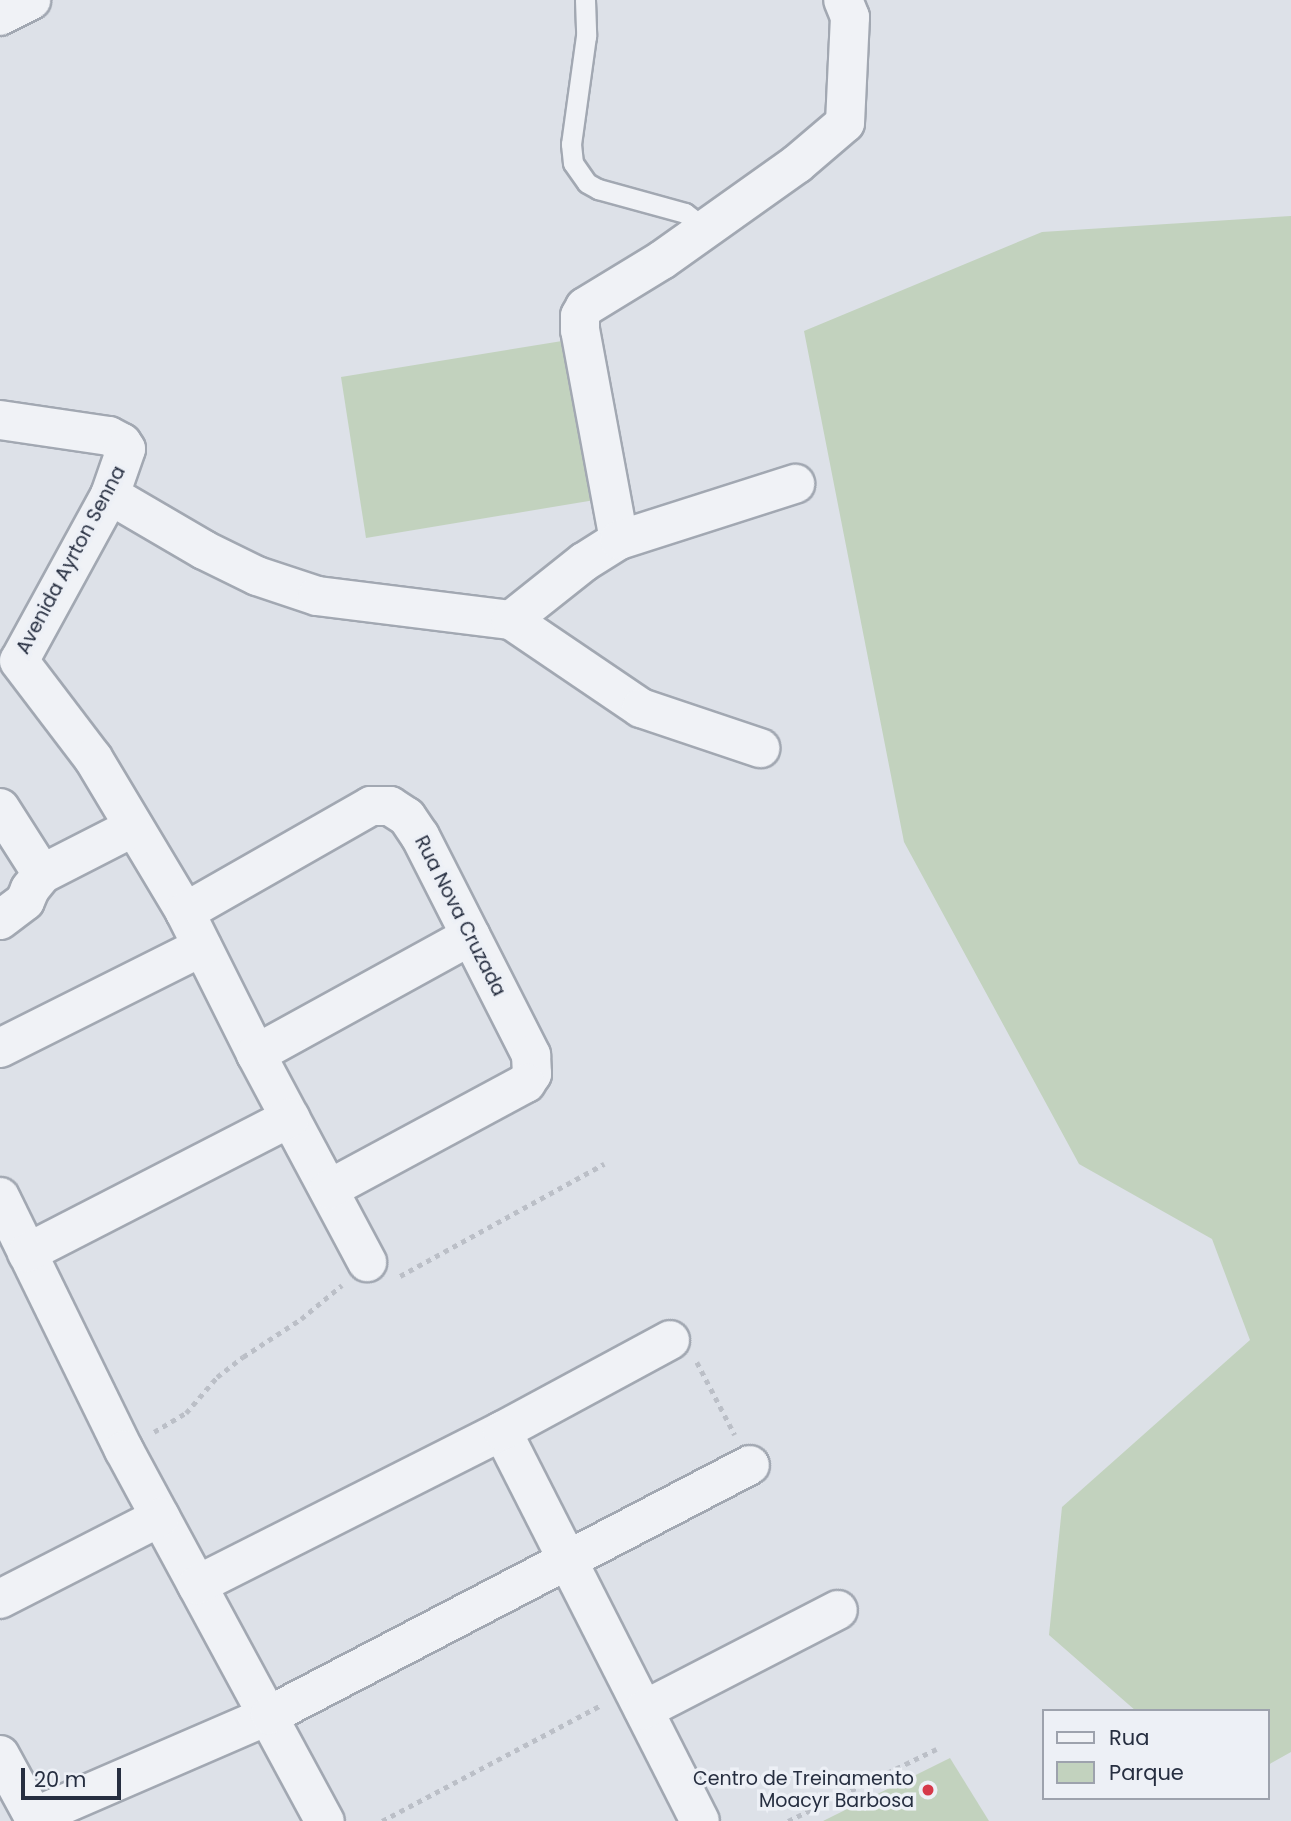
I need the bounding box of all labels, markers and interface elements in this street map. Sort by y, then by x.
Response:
street label: Avenida Ayrton Senna [12,462,130,658]
street label: Rua Nova Cruzada [410,832,510,1000]
legend [1042,1709,1270,1800]
text: Rua [1109,1723,1149,1752]
scale bar [24,1755,124,1799]
text: Parque [1109,1758,1184,1787]
text: 20 m [34,1765,87,1794]
place label: Centro de Treinamento Moacyr Barbosa [693,1768,914,1812]
marker: Centro de Treinamento Moacyr Barbosa [920,1782,936,1798]

